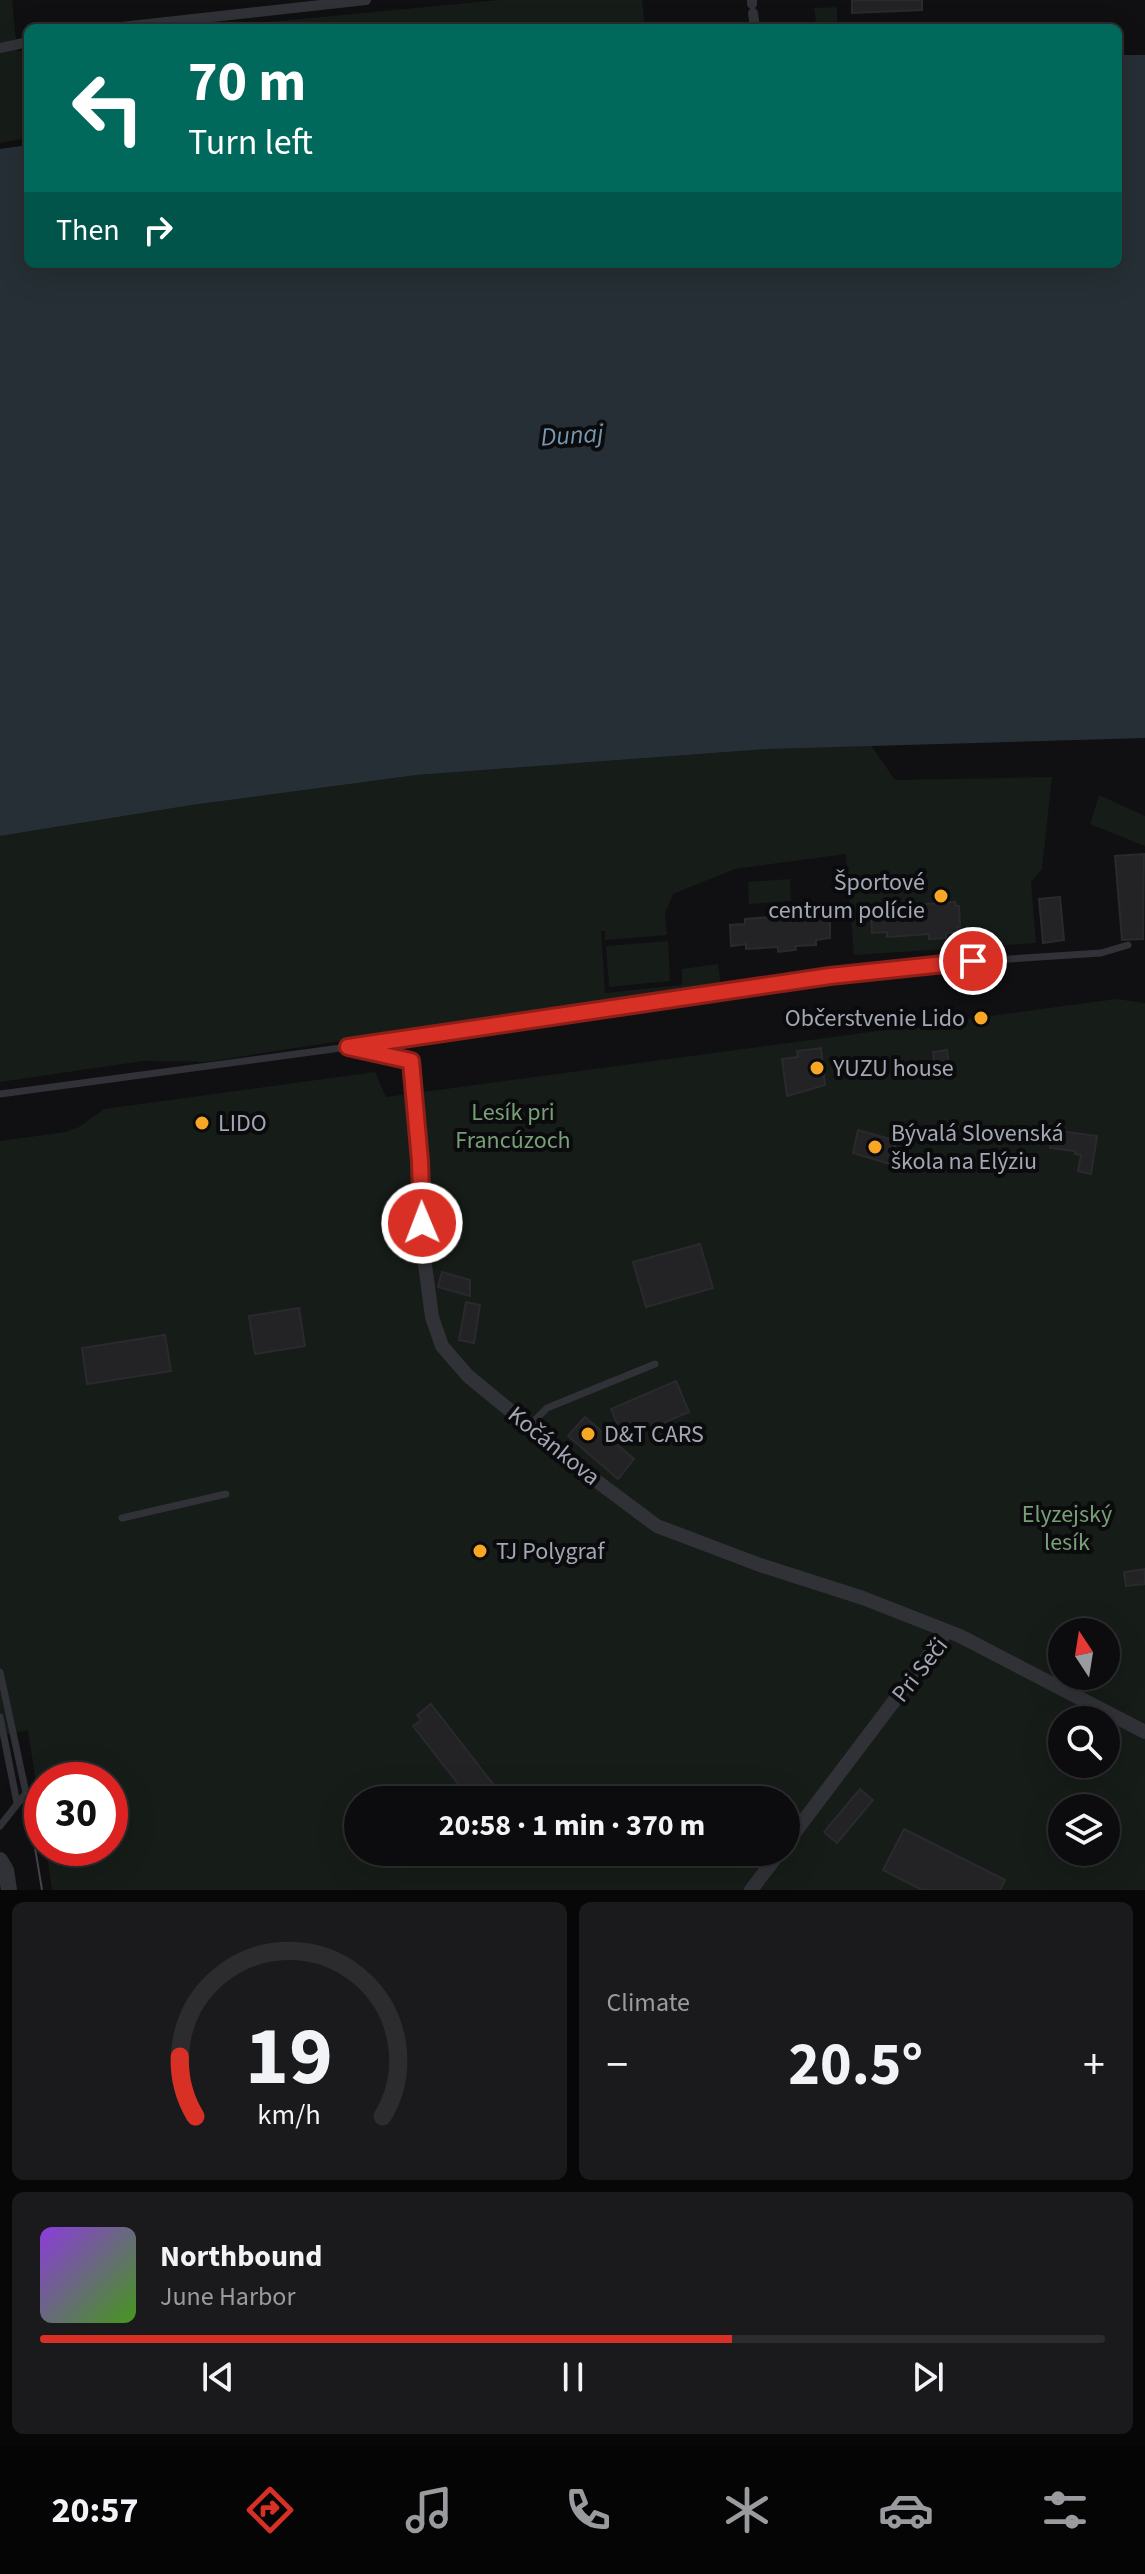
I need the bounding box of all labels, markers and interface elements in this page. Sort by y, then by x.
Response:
text: 70 m [188,43,306,122]
icon: left [56,56,160,160]
text: Turn left [188,117,313,168]
icon: right [136,208,180,252]
text: Then [56,209,120,252]
water label: Dunaj [539,414,605,456]
place label: Športové centrum polície [768,865,925,928]
marker: Športové centrum polície [932,887,950,905]
pin [939,927,1007,995]
icon: arrive [951,939,995,983]
place label: Občerstvenie Lido [785,1001,965,1036]
marker: Občerstvenie Lido [972,1009,990,1027]
place label: YUZU house [832,1051,954,1086]
marker: YUZU house [808,1059,826,1077]
park label: Lesík pri Francúzoch [455,1095,571,1158]
place label: LIDO [218,1106,267,1141]
marker: LIDO [193,1114,211,1132]
place label: Bývalá Slovenská škola na Elýziu [891,1116,1064,1179]
marker: Bývalá Slovenská škola na Elýziu [866,1138,884,1156]
position arrow [380,1181,464,1265]
street label: Kočánkova [500,1398,608,1494]
place label: D&T CARS [604,1417,704,1452]
marker: D&T CARS [579,1425,597,1443]
park label: Elyzejský lesík [1022,1497,1112,1560]
place label: TJ Polygraf [496,1534,605,1569]
marker: TJ Polygraf [471,1542,489,1560]
north arrow [1048,1618,1120,1690]
map controls [1048,1618,1120,1866]
street label: Pri Seči [883,1630,957,1710]
button: search [1048,1706,1120,1778]
speed limit sign: 30 [24,1762,128,1866]
button: layers [1048,1794,1120,1866]
text: 20:58 · 1 min · 370 m [439,1804,705,1847]
text: Climate [607,1984,690,2021]
text: 19 [245,1998,333,2116]
text: 20.5° [788,2023,923,2108]
text: − [607,2034,628,2097]
text: + [1083,2034,1105,2097]
text: km/h [258,2095,321,2135]
text: Northbound [160,2235,322,2278]
text: June Harbor [160,2278,296,2315]
icon: previous [196,2355,240,2399]
icon: pause [551,2355,595,2399]
icon: next [906,2355,950,2399]
icon: directions [242,2482,298,2538]
icon: music [401,2482,457,2538]
icon: phone [560,2482,616,2538]
icon: climate [719,2482,775,2538]
icon: car [878,2482,934,2538]
icon: filters [1037,2482,1093,2538]
text: 20:57 [52,2485,138,2536]

